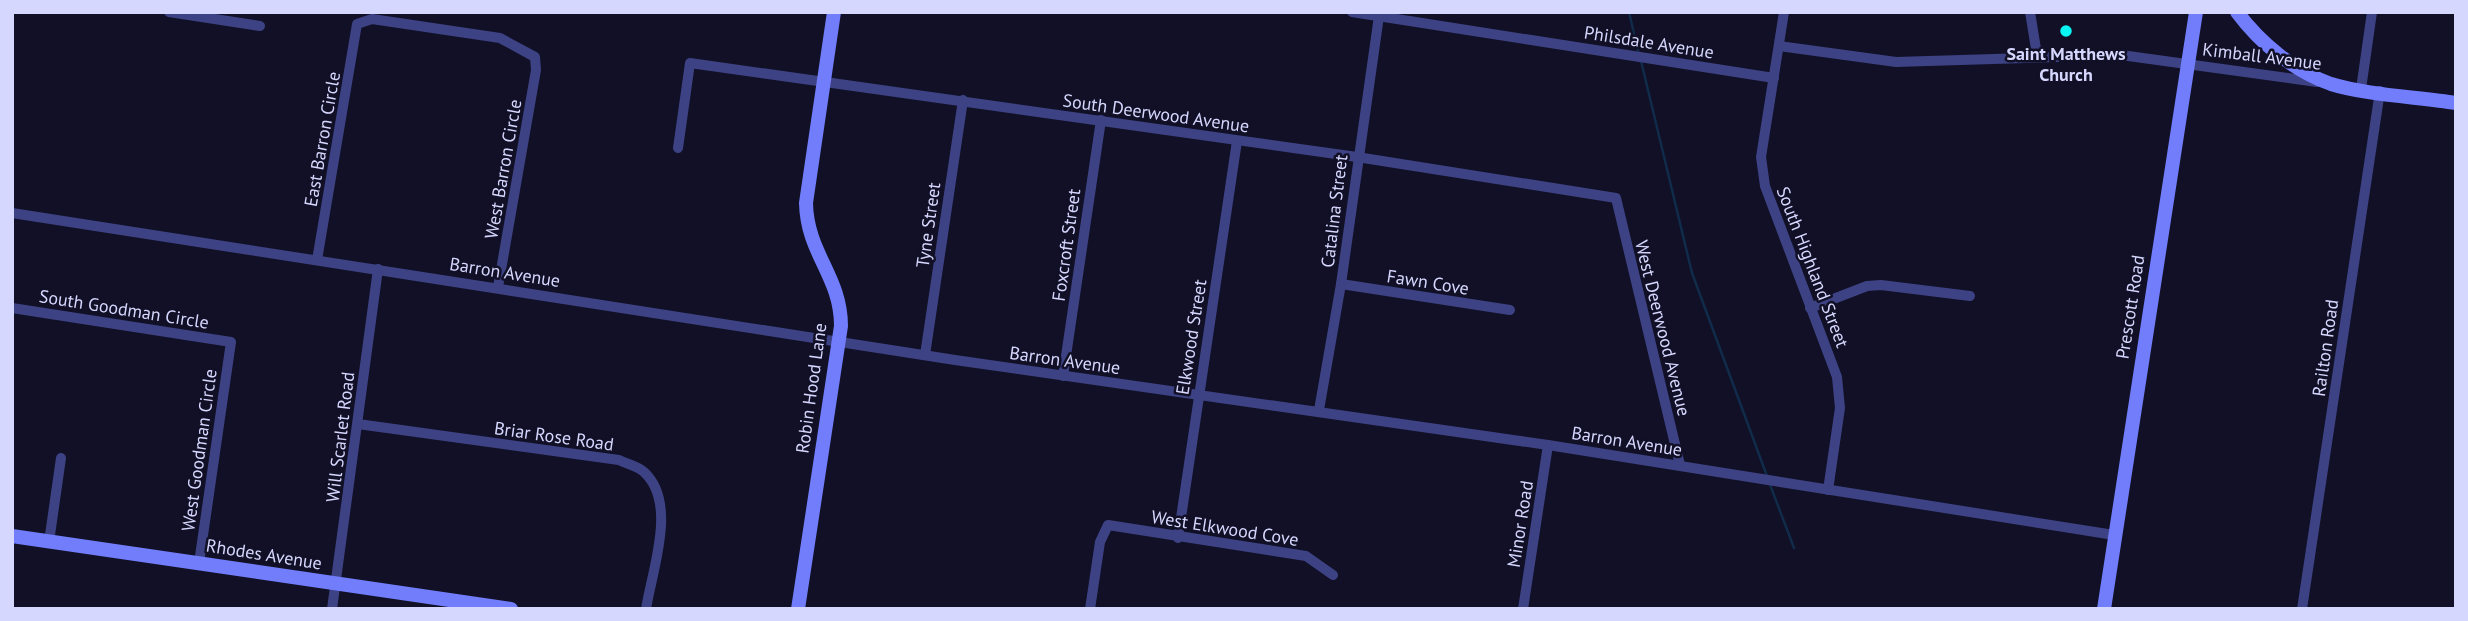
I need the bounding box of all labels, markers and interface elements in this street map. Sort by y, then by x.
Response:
street label: Philsdale Avenue [1582,20,1716,64]
marker: Saint Matthews Church [2058,23,2074,39]
street label: Kimball Avenue [2201,37,2323,75]
place label: Saint Matthews Church [2006,42,2126,86]
street label: East Barron Circle [299,70,345,208]
street label: South Deerwood Avenue [1061,89,1251,137]
street label: West Barron Circle [479,97,527,241]
street label: Catalina Street [1316,153,1352,269]
street label: Tyne Street [911,181,945,269]
street label: South Highland Street [1772,183,1854,351]
street label: Foxcroft Street [1047,187,1085,303]
street label: West Deerwood Avenue [1630,238,1696,418]
street label: Barron Avenue [448,252,562,292]
street label: Prescott Road [2110,253,2150,361]
street label: Fawn Cove [1385,264,1471,300]
street label: Elkwood Street [1171,278,1211,396]
street label: South Goodman Circle [37,284,211,334]
street label: Railton Road [2307,298,2343,398]
street label: Robin Hood Lane [790,321,832,455]
street label: Barron Avenue [1008,341,1122,379]
street label: West Goodman Circle [176,367,222,533]
street label: Will Scarlet Road [321,370,359,504]
street label: Briar Rose Road [493,416,615,456]
street label: Barron Avenue [1570,421,1684,461]
street label: Minor Road [1502,479,1538,569]
street label: West Elkwood Cove [1150,505,1300,551]
street label: Rhodes Avenue [204,533,324,575]

